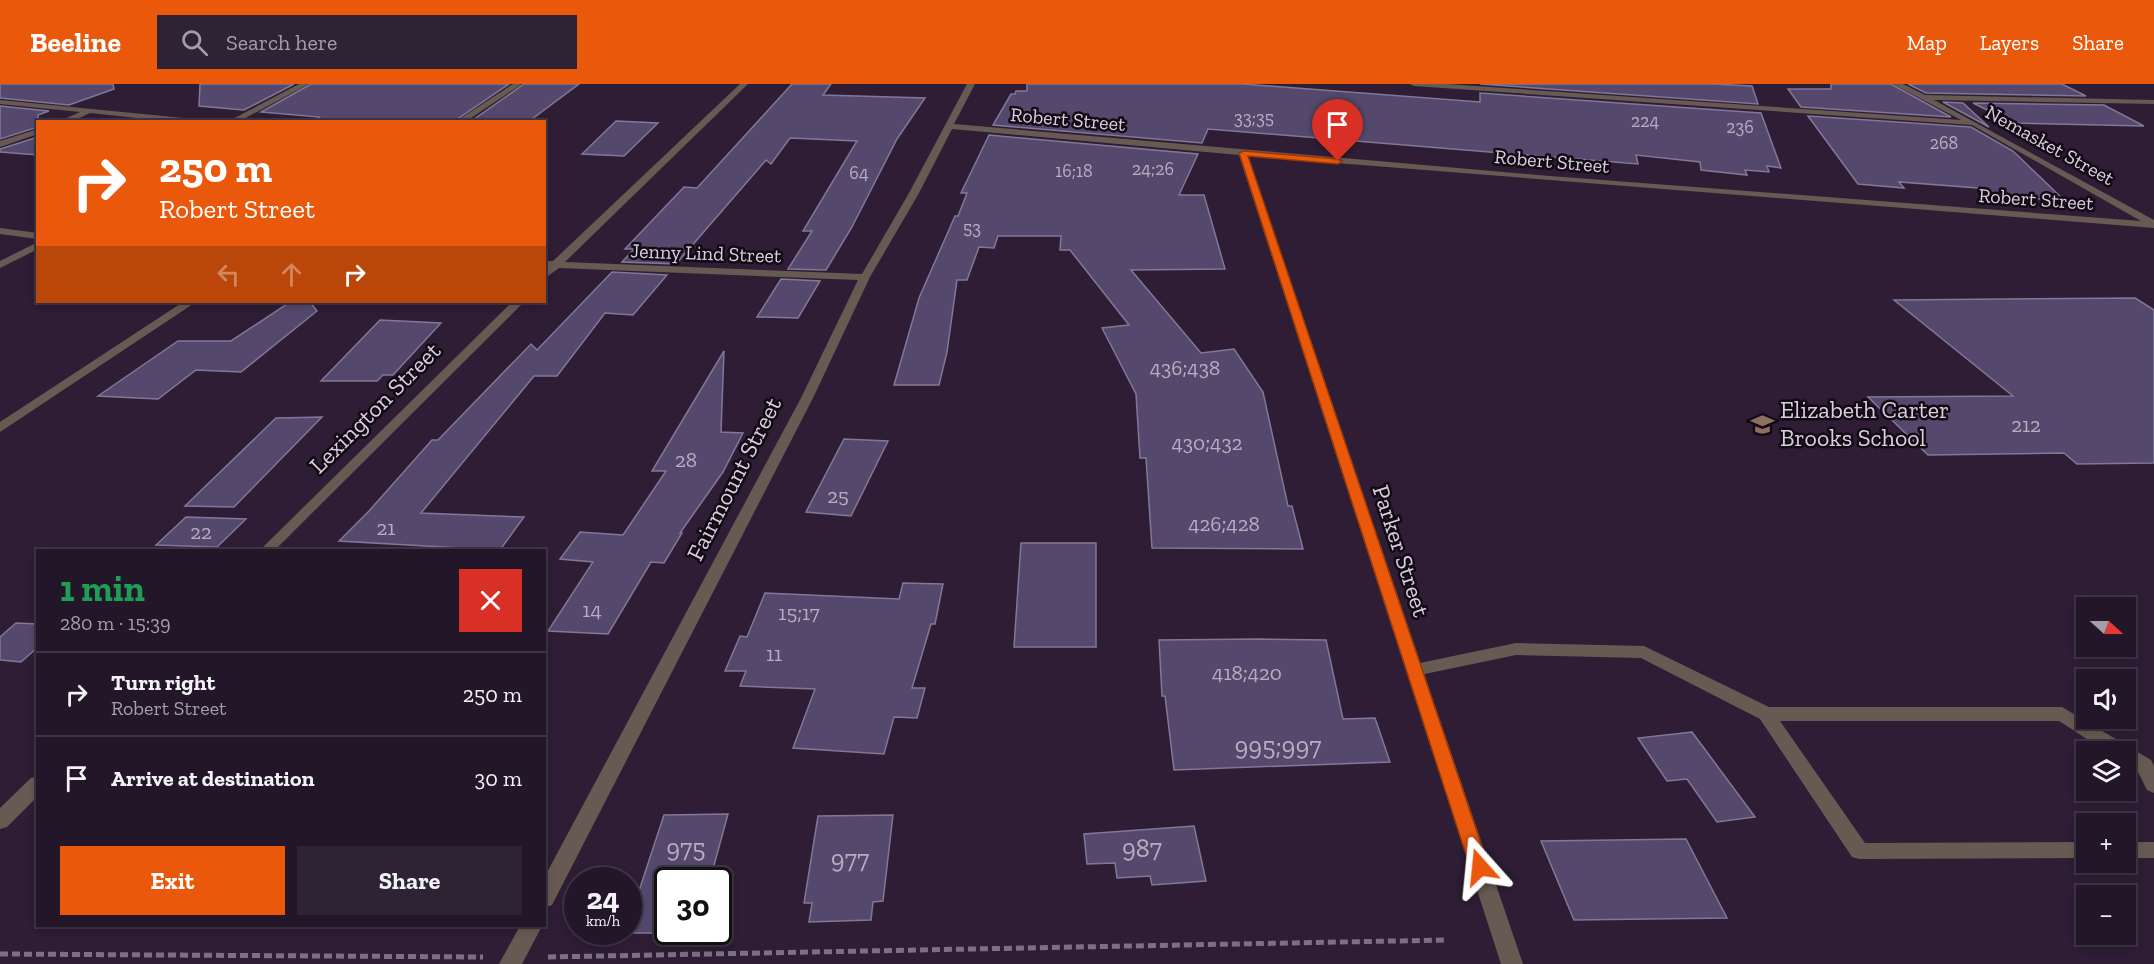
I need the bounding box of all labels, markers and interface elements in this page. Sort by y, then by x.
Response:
search box [157,15,577,69]
text: Beeline [30,26,121,59]
icon: search [178,26,211,59]
text: Search here [226,29,337,56]
text: Map [1907,30,1947,55]
text: Layers [1980,30,2039,55]
text: Share [2072,30,2124,55]
pin [1312,99,1363,161]
street label: Nemasket Street [1981,100,2119,191]
street label: Robert Street [1009,102,1127,136]
house number: 33;35 [1234,107,1274,129]
icon: arrive [1321,108,1354,141]
house number: 224 [1631,110,1659,132]
house number: 236 [1726,116,1754,138]
house number: 268 [1930,132,1958,154]
text: 250 m [159,142,272,193]
icon: right [60,144,138,222]
street label: Robert Street [1493,144,1611,178]
house number: 24;26 [1132,158,1174,180]
house number: 16;18 [1055,160,1093,182]
house number: 64 [849,162,869,184]
street label: Robert Street [1978,183,2095,215]
text: Robert Street [159,193,315,225]
house number: 53 [963,217,981,239]
street label: Jenny Lind Street [630,238,782,268]
icon: left [212,258,245,291]
icon: ahead [275,258,308,291]
icon: right [338,258,371,291]
street label: Lexington Street [303,336,446,479]
house number: 436;438 [1150,355,1220,380]
street label: Fairmount Street [680,392,787,565]
place label: Elizabeth Carter Brooks School [1780,395,1949,452]
school or university icon: Elizabeth Carter Brooks School [1749,411,1775,437]
house number: 212 [2011,412,2041,437]
house number: 430;432 [1171,430,1243,455]
house number: 28 [675,447,697,472]
street label: Parker Street [1367,481,1436,621]
house number: 25 [827,483,849,508]
house number: 426;428 [1188,511,1260,536]
house number: 21 [377,515,395,540]
house number: 22 [190,519,212,544]
text: 1 min [60,567,145,610]
button: close [459,569,522,632]
house number: 14 [582,597,602,622]
north arrow [2076,597,2136,657]
map controls [2076,597,2136,945]
house number: 15;17 [778,600,820,625]
text: 280 m · 15:39 [60,611,171,635]
house number: 11 [766,641,782,666]
house number: 418;420 [1212,660,1282,685]
text: Turn right [111,669,215,696]
button: sound [2076,669,2136,729]
icon: right [60,678,93,711]
text: 250 m [463,681,522,708]
text: Robert Street [111,696,227,720]
house number: 995;997 [1235,730,1321,762]
button: layers [2076,741,2136,801]
icon: arrive [60,762,93,795]
text: Arrive at destination [111,765,314,792]
text: 30 m [475,765,522,792]
button: + [2076,813,2136,873]
house number: 975 [666,832,706,864]
house number: 987 [1122,832,1162,864]
position arrow [1448,835,1512,899]
house number: 977 [831,843,869,875]
button: Exit [60,846,285,915]
button: Share [297,846,522,915]
speed limit sign: 30 [654,867,732,945]
text: 24 [586,881,620,917]
button: − [2076,885,2136,945]
text: km/h [586,912,620,930]

